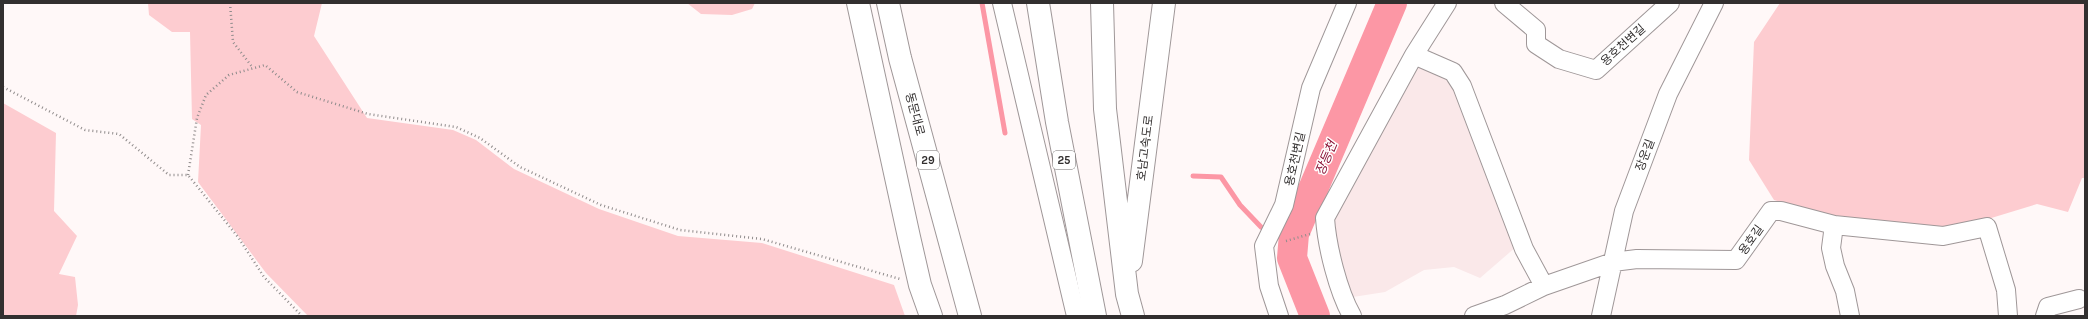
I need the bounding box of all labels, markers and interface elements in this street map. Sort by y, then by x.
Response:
street label: 용호천변길 [1598,21,1648,69]
street label: 동문대로 [903,91,927,137]
street label: 호남고속도로 [1134,114,1156,182]
street label: 용호천변길 [1282,131,1308,187]
street label: 장운길 [1633,137,1657,173]
water label: 장등천 [1312,138,1340,177]
road number: 29 [917,151,939,169]
road number: 25 [1053,151,1075,169]
street label: 용호길 [1736,222,1766,258]

